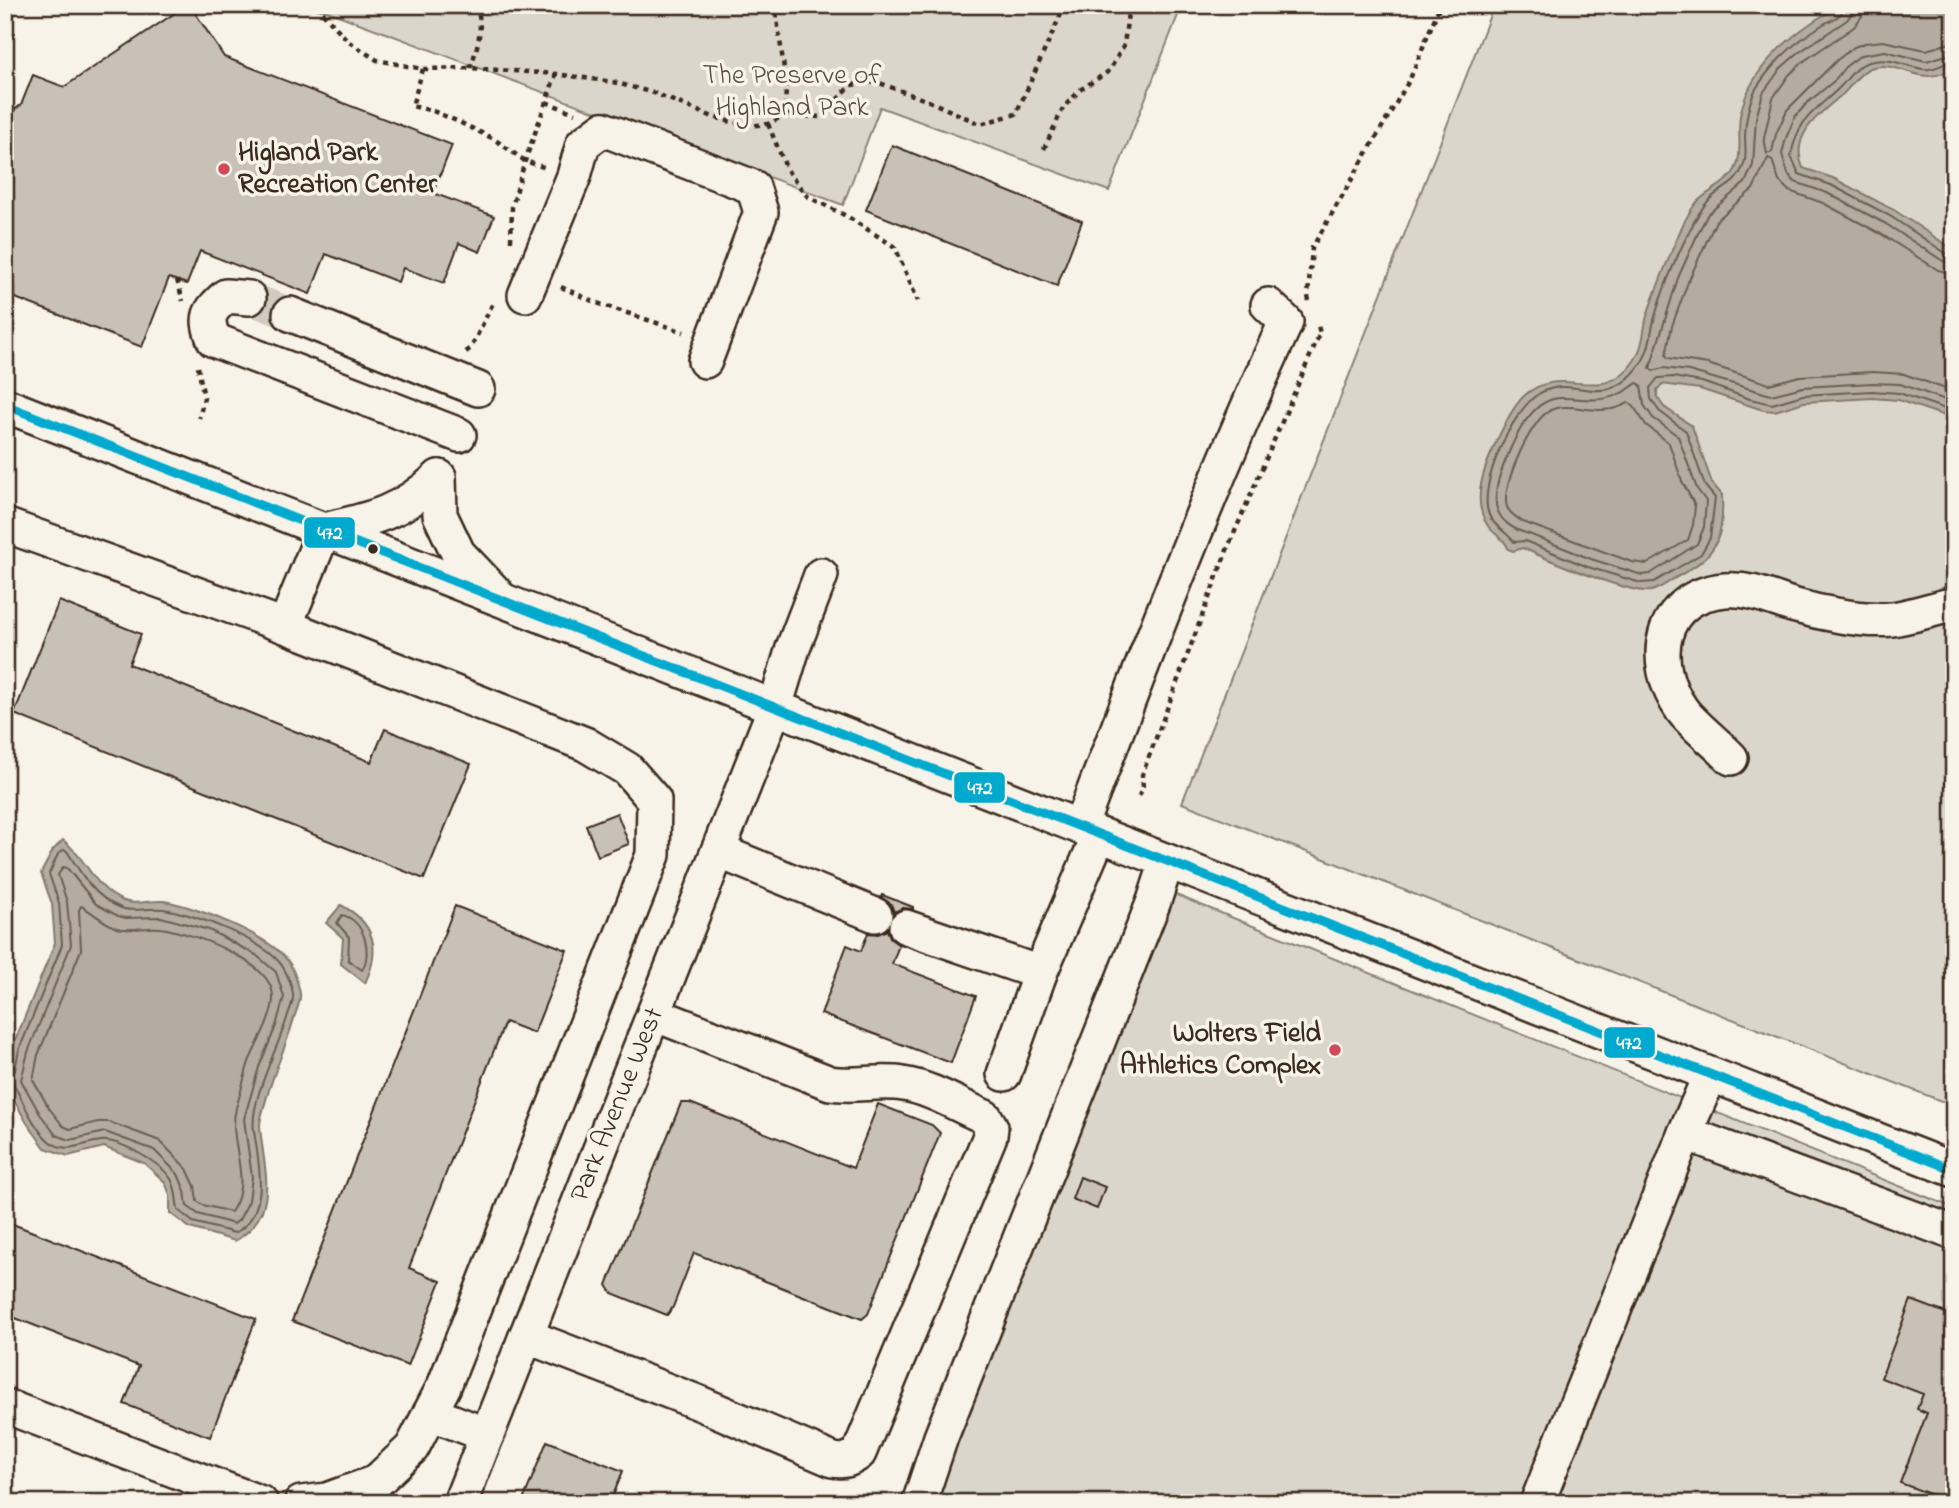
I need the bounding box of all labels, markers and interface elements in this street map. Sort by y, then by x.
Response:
park label: The Preserve of Highland Park [703,56,881,129]
place label: Higland Park Recreation Center [238,133,438,206]
marker: Higland Park Recreation Center [216,161,232,177]
line badge: 472 [303,516,356,549]
text: 472 [317,521,343,548]
unlabelled marker [366,542,380,556]
line badge: 472 [953,771,1006,804]
text: 472 [967,776,993,803]
street label: Park Avenue West [560,1002,676,1208]
place label: Wolters Field Athletics Complex [1120,1014,1321,1087]
line badge: 472 [1603,1026,1656,1059]
text: 472 [1616,1031,1642,1058]
marker: Wolters Field Athletics Complex [1327,1042,1343,1058]

